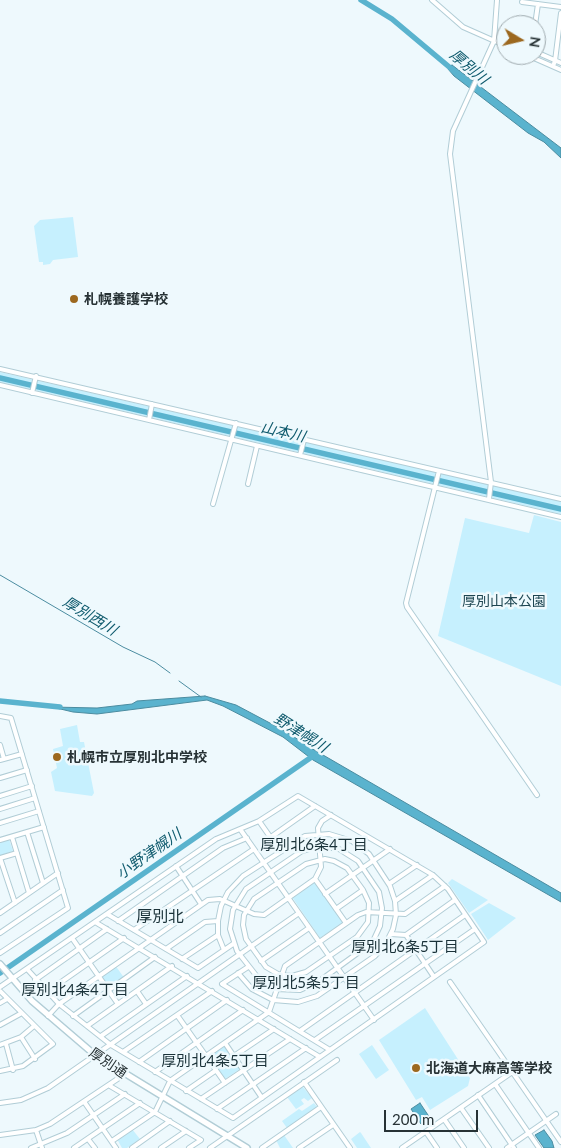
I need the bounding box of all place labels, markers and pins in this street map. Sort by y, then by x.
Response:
place label: 札幌養護学校 [84,291,168,307]
marker: 札幌養護学校 [68,293,80,305]
place label: 札幌市立厚別北中学校 [67,749,207,765]
marker: 札幌市立厚別北中学校 [51,751,63,763]
place label: 北海道大麻高等学校 [426,1060,552,1076]
marker: 北海道大麻高等学校 [410,1062,422,1074]

